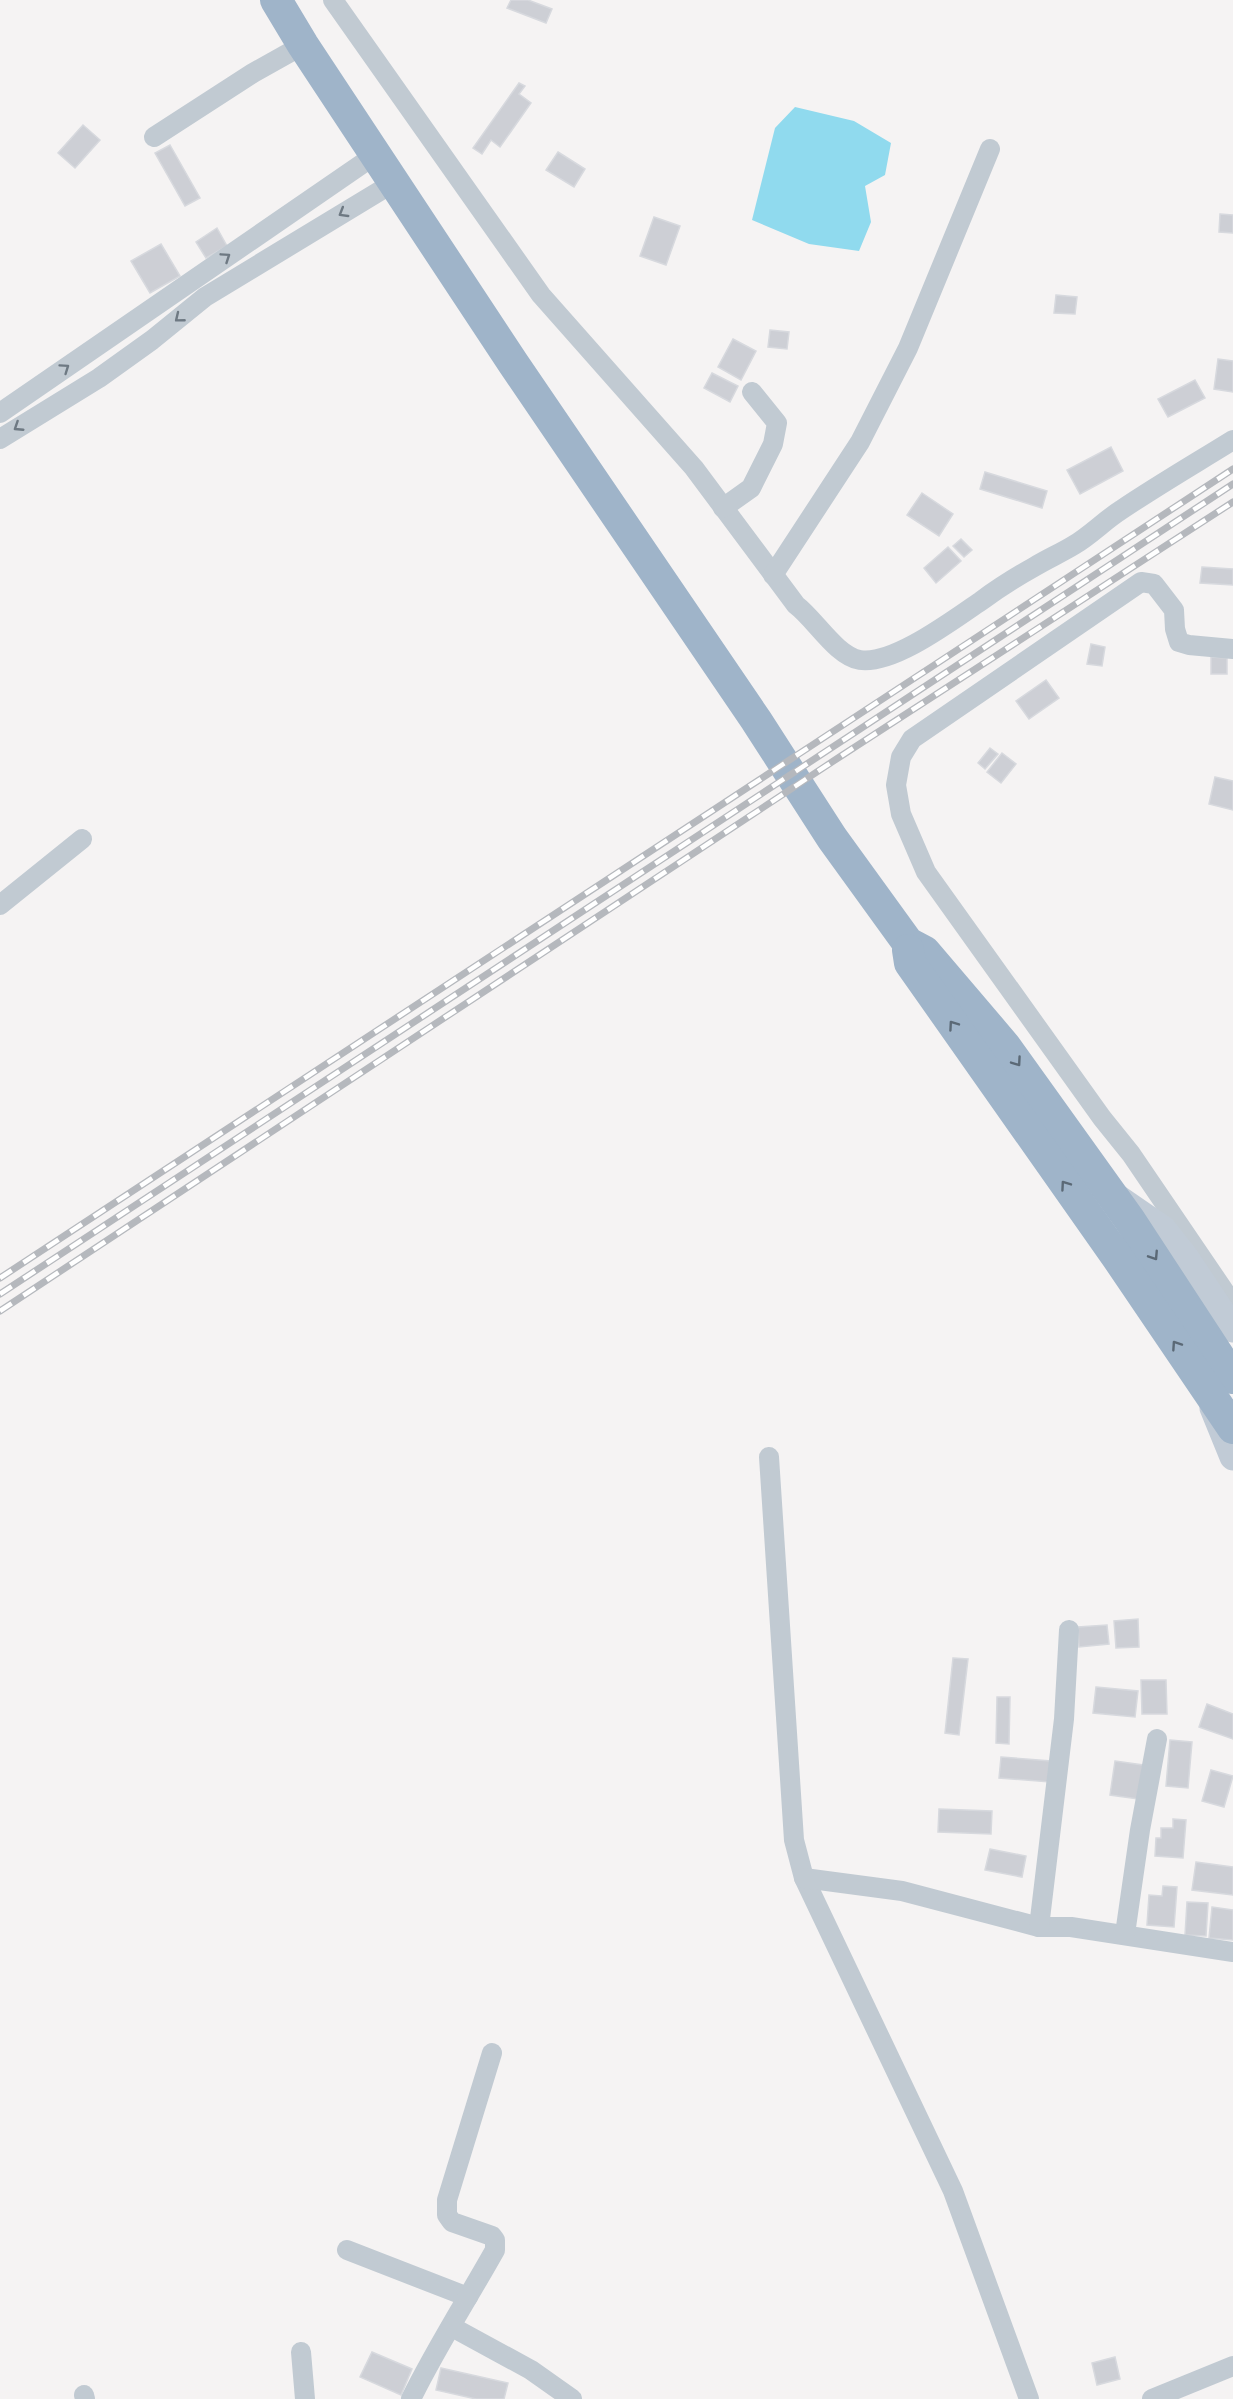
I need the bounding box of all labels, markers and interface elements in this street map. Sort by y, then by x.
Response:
one-way arrow [339,205,349,217]
one-way arrow [219,253,230,264]
one-way arrow [175,311,186,322]
one-way arrow [59,364,70,375]
one-way arrow [14,420,24,432]
one-way arrow [949,1021,960,1032]
one-way arrow [1010,1056,1021,1067]
one-way arrow [1061,1180,1072,1191]
one-way arrow [1146,1250,1158,1260]
one-way arrow [1173,1340,1184,1351]

